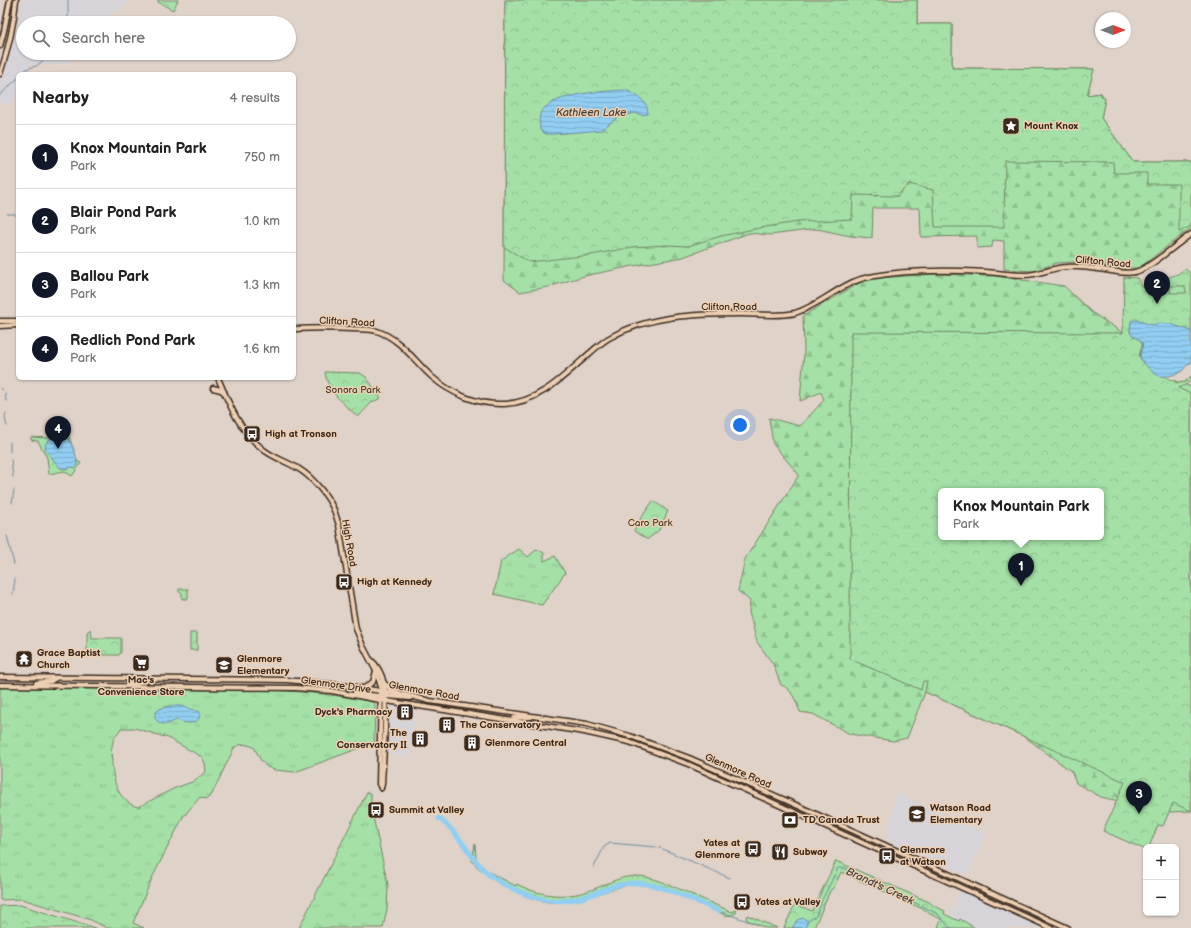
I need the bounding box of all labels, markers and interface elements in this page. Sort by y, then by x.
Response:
north arrow [1095,12,1131,48]
search box [16,16,296,60]
icon: search [30,27,52,49]
text: Search here [62,29,145,48]
text: Nearby [32,88,89,108]
text: 4 results [230,90,280,106]
water label: Kathleen Lake [556,106,627,119]
place icon: Mount Knox [1001,116,1021,136]
place label: Mount Knox [1024,120,1079,132]
text: Knox Mountain Park [70,139,207,158]
text: 1 [42,149,48,165]
text: 750 m [244,149,280,165]
text: Park [70,158,96,174]
text: Blair Pond Park [70,203,176,222]
text: 2 [41,213,49,229]
text: 1.0 km [244,213,280,229]
text: Park [70,222,96,238]
street label: Clifton Road [1075,254,1132,270]
text: Ballou Park [70,267,149,286]
pin: 2 [1144,271,1170,304]
text: 3 [41,277,49,293]
text: 1.3 km [244,277,280,293]
text: Park [70,286,96,302]
street label: Clifton Road [701,301,757,313]
street label: Clifton Road [319,315,375,329]
text: Redlich Pond Park [70,331,195,350]
text: 4 [41,341,49,357]
text: 1.6 km [244,341,280,357]
text: Park [70,350,96,366]
park label: Sonora Park [326,384,381,396]
your location [730,415,750,435]
pin: 4 [45,416,71,449]
bus stop icon: High at Tronson [242,424,262,444]
place label: High at Tronson [265,428,337,440]
popup [938,488,1104,540]
text: Knox Mountain Park [953,497,1089,516]
text: Park [953,516,979,532]
park label: Caro Park [628,517,672,529]
street label: High Road [339,518,359,568]
pin: 1 [1008,553,1034,586]
bus stop icon: High at Kennedy [334,572,354,592]
place label: High at Kennedy [357,576,432,588]
place label: Grace Baptist Church [37,647,101,671]
temple icon: Grace Baptist Church [14,649,34,669]
supermarket icon: Mac's Convenience Store [131,653,151,673]
place label: Glenmore Elementary [237,653,290,677]
school or university icon: Glenmore Elementary [214,655,234,675]
place label: Mac's Convenience Store [98,674,184,698]
street label: Glenmore Drive [300,674,372,696]
street label: Glenmore Road [388,679,460,703]
building icon: Dyck's Pharmacy [395,702,415,722]
place label: Dyck's Pharmacy [315,706,392,718]
building icon: The Conservatory [437,715,457,735]
place label: The Conservatory [460,719,541,731]
place label: The Conservatory II [337,727,407,751]
building icon: The Conservatory II [410,729,430,749]
building icon: Glenmore Central [462,733,482,753]
place label: Glenmore Central [485,737,566,749]
street label: Glenmore Road [703,751,773,791]
pin: 3 [1126,781,1152,814]
bus stop icon: Summit at Valley [366,800,386,820]
place label: Watson Road Elementary [930,802,991,826]
place label: Summit at Valley [389,804,464,816]
school or university icon: Watson Road Elementary [907,804,927,824]
bank icon: TD Canada Trust [780,810,800,830]
place label: TD Canada Trust [803,814,880,826]
place label: Yates at Glenmore [695,837,741,861]
bus stop icon: Yates at Glenmore [743,839,763,859]
restaurant icon: Subway [770,842,790,862]
place label: Glenmore at Watson [900,844,946,868]
map controls [1143,844,1179,916]
button: + [1143,844,1179,880]
place label: Subway [793,846,828,858]
bus stop icon: Glenmore at Watson [877,846,897,866]
water label: Brandt's Creek [844,865,917,908]
button: − [1143,880,1179,916]
bus stop icon: Yates at Valley [732,892,752,912]
place label: Yates at Valley [755,896,821,908]

